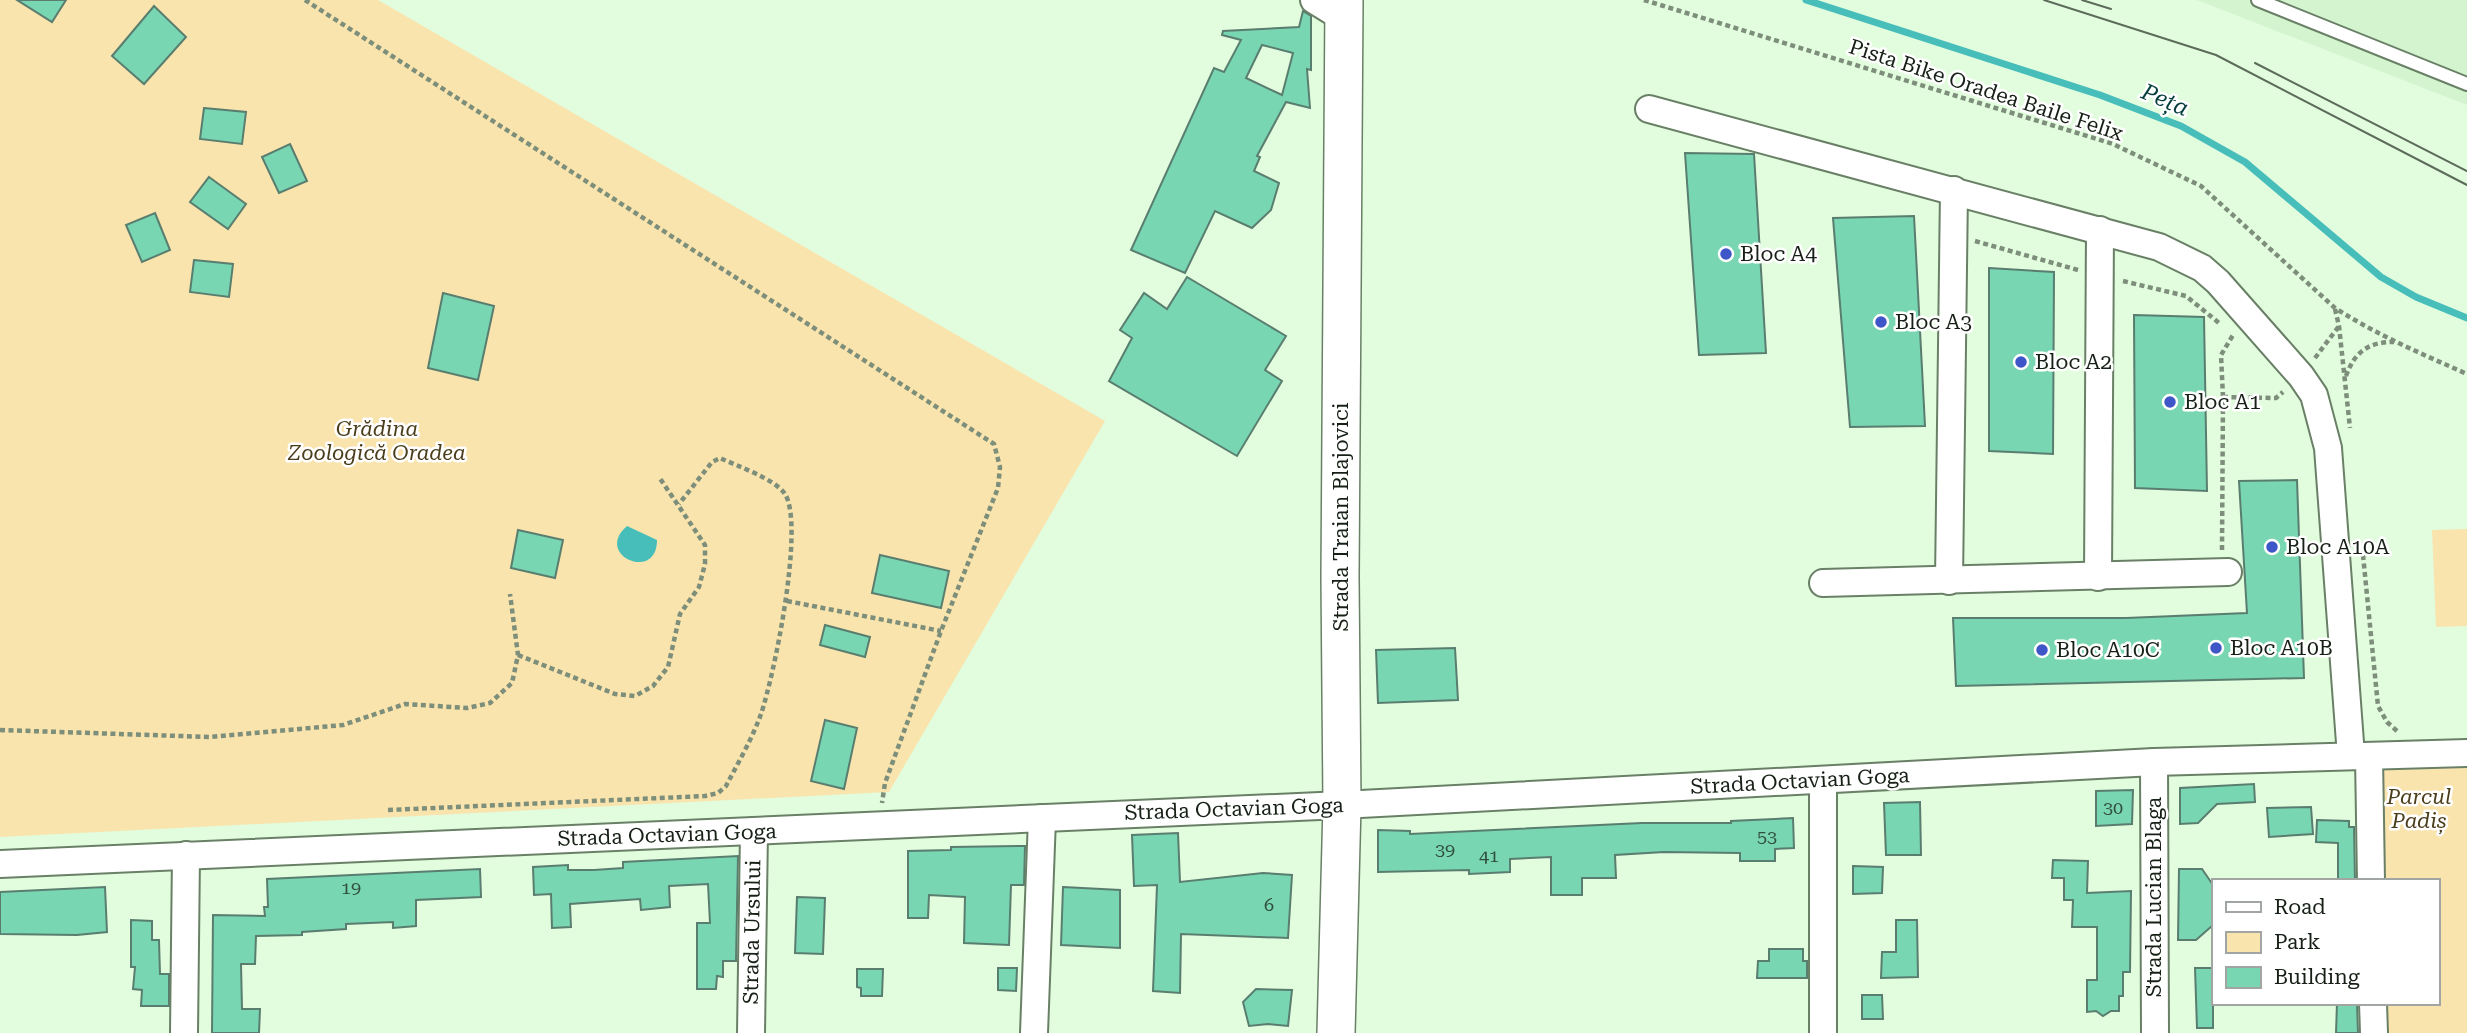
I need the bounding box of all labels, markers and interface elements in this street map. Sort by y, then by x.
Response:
street label: Pista Bike Oradea Baile Felix [1846,34,2126,146]
water label: Peța [2136,78,2193,123]
place label: Bloc A4 [1740,242,1817,266]
marker: Bloc A4 [1718,246,1734,262]
place label: Bloc A3 [1895,310,1972,334]
marker: Bloc A3 [1873,314,1889,330]
place label: Bloc A2 [2035,350,2112,374]
marker: Bloc A2 [2013,354,2029,370]
place label: Bloc A1 [2184,390,2261,414]
marker: Bloc A1 [2162,394,2178,410]
street label: Strada Traian Blajovici [1329,402,1353,632]
park label: Grădina Zoologică Oradea [287,417,466,465]
place label: Bloc A10A [2286,535,2390,559]
marker: Bloc A10A [2264,539,2280,555]
place label: Bloc A10B [2230,636,2333,660]
place label: Bloc A10C [2056,638,2160,662]
marker: Bloc A10B [2208,640,2224,656]
marker: Bloc A10C [2034,642,2050,658]
street label: Strada Octavian Goga [1690,763,1911,799]
park label: Parcul Padiș [2386,785,2451,835]
street label: Strada Octavian Goga [1124,793,1345,825]
street label: Strada Lucian Blaga [2142,796,2166,997]
house number: 30 [2103,797,2123,818]
street label: Strada Octavian Goga [557,819,778,851]
house number: 53 [1757,826,1777,847]
house number: 39 [1435,839,1455,860]
house number: 41 [1479,845,1499,866]
street label: Strada Ursului [739,859,765,1005]
house number: 19 [341,877,361,898]
legend [2212,879,2439,1005]
house number: 6 [1264,894,1274,915]
text: Road [2274,895,2326,919]
text: Park [2274,930,2320,954]
text: Building [2274,965,2360,989]

